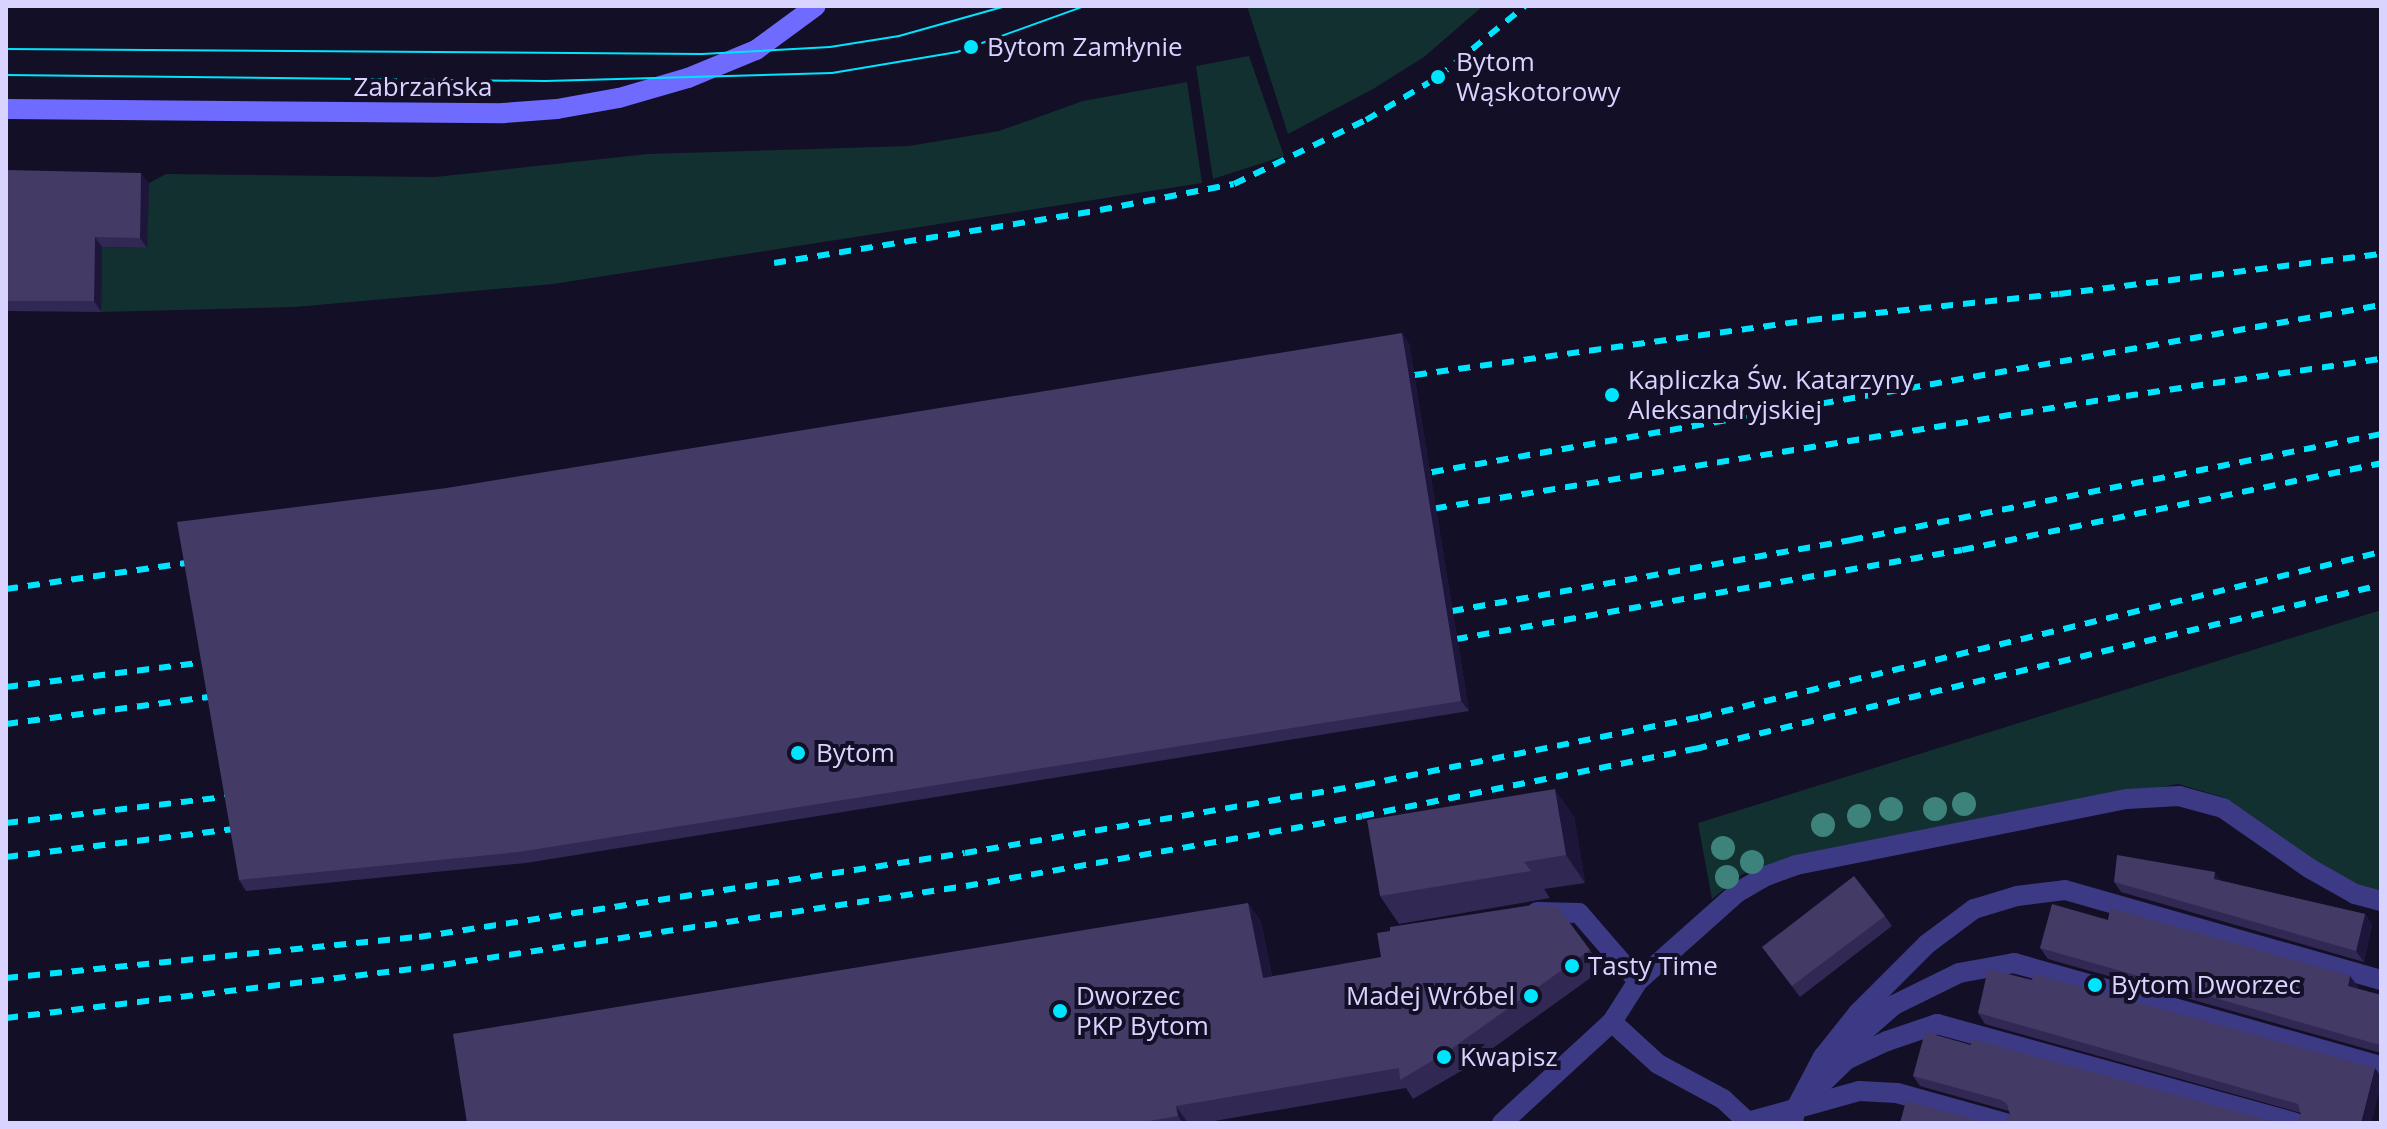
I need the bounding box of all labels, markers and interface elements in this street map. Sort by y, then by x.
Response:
place label: Bytom Zamłynie [987,31,1183,63]
marker: Bytom Zamłynie [962,38,980,56]
place label: Bytom Wąskotorowy [1456,46,1620,108]
marker: Bytom Wąskotorowy [1427,66,1449,88]
street label: Zabrzańska [354,71,492,103]
place label: Kapliczka Św. Katarzyny Aleksandryjskiej [1628,364,1914,426]
marker: Kapliczka Św. Katarzyny Aleksandryjskiej [1603,386,1621,404]
place label: Bytom [816,737,895,769]
marker: Bytom [787,742,809,764]
place label: Tasty Time [1588,950,1718,982]
marker: Tasty Time [1563,957,1581,975]
place label: Bytom Dworzec [2111,969,2301,1001]
marker: Bytom Dworzec [2086,976,2104,994]
place label: Dworzec PKP Bytom [1076,980,1209,1042]
place label: Madej Wróbel [1346,980,1515,1012]
marker: Madej Wróbel [1522,987,1540,1005]
marker: Dworzec PKP Bytom [1051,1002,1069,1020]
place label: Kwapisz [1460,1041,1558,1073]
marker: Kwapisz [1435,1048,1453,1066]

